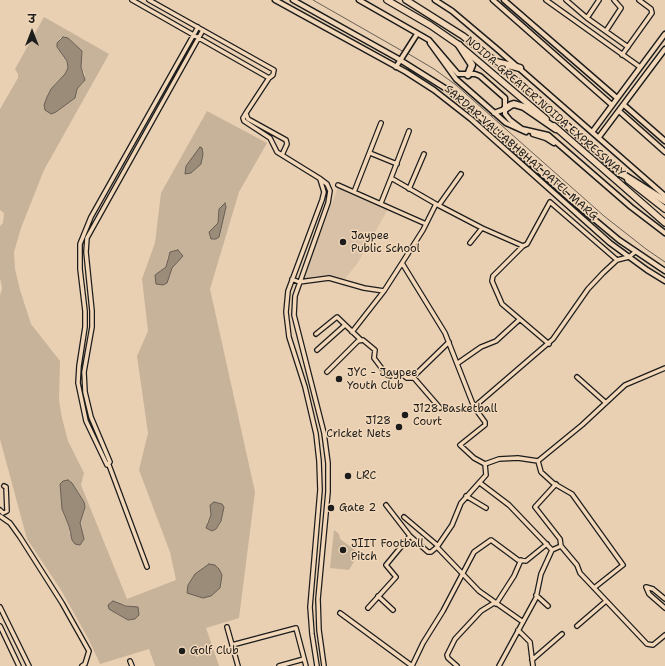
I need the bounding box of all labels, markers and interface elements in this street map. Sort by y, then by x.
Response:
north arrow [12,12,52,52]
text: उ [28,12,36,27]
street label: NOIDA-GREATER NOIDA EXPRESSWAY [462,34,628,180]
street label: SARDAR VALLABHBHAI PATEL MARG [442,83,600,223]
place label: Jaypee Public School [351,229,420,255]
marker: Jaypee Public School [338,237,348,247]
place label: JYC - Jaypee Youth Club [347,366,418,392]
marker: JYC - Jaypee Youth Club [334,374,344,384]
place label: J128 Basketball Court [413,402,497,428]
marker: J128 Basketball Court [400,410,410,420]
place label: J128 Cricket Nets [326,414,391,440]
marker: J128 Cricket Nets [394,422,404,432]
place label: LRC [356,469,376,483]
marker: LRC [343,471,353,481]
place label: Gate 2 [339,501,376,515]
marker: Gate 2 [326,503,336,513]
place label: JIIT Football Pitch [351,537,424,563]
marker: JIIT Football Pitch [338,545,348,555]
place label: Golf Club [190,644,239,658]
marker: Golf Club [177,646,187,656]

